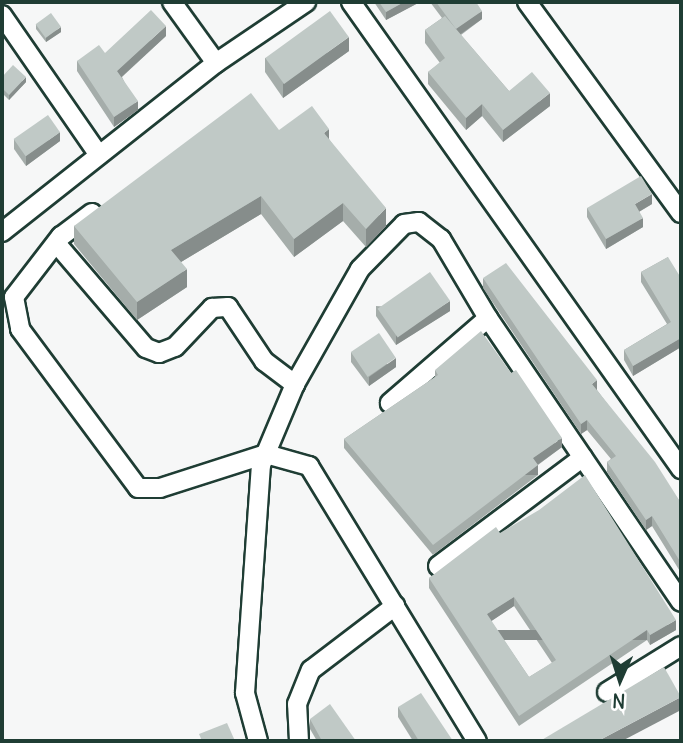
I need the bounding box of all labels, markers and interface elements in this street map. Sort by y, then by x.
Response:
north arrow [585,645,655,715]
text: N [612,689,626,713]

